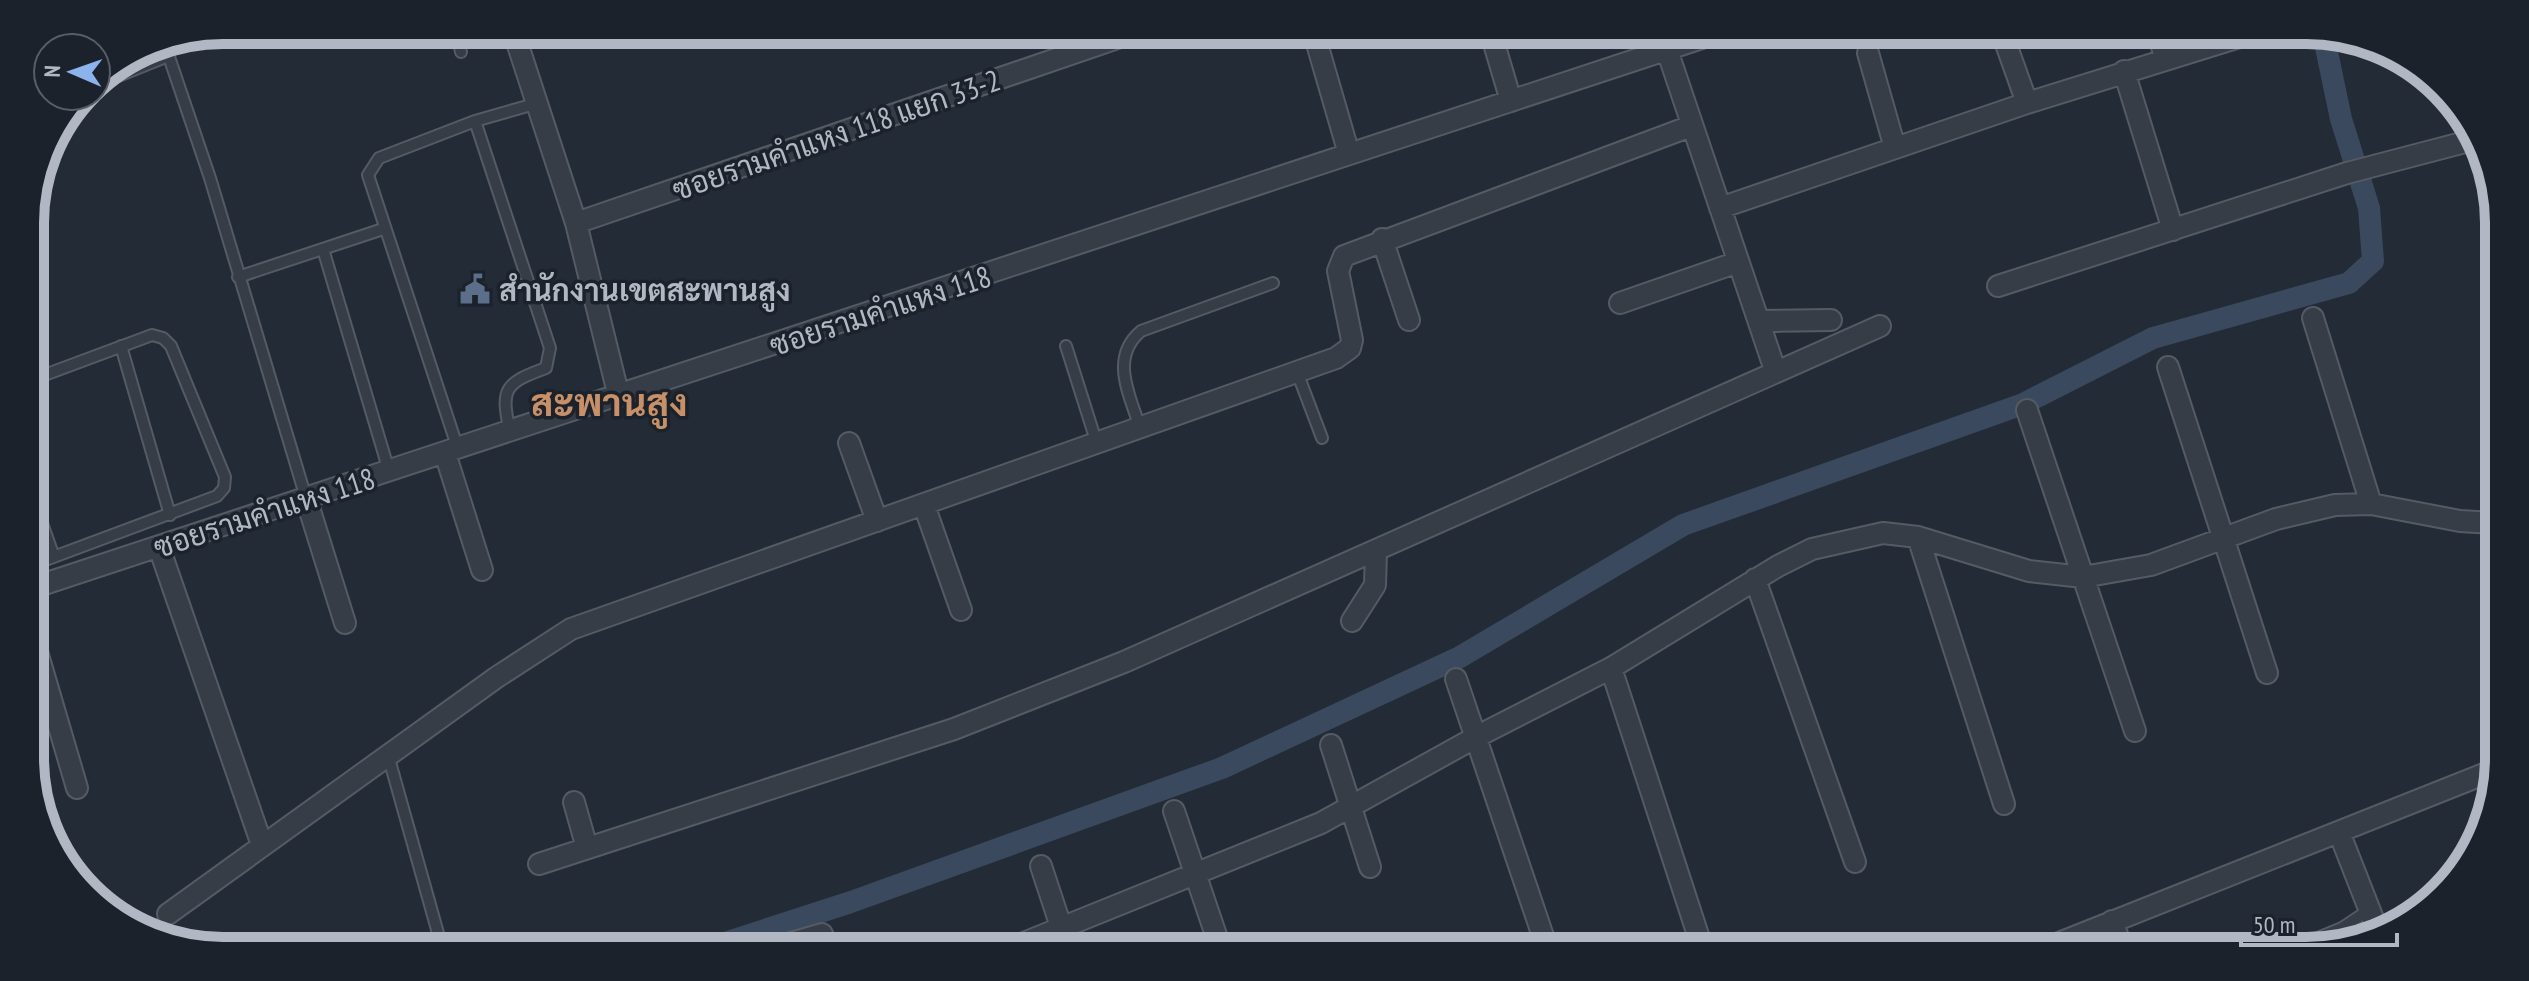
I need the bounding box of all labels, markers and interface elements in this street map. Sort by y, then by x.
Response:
north arrow [32,32,112,112]
street label: ซอยรามคำแหง 118 แยก 33-2 [667,60,1005,208]
text: N [38,65,66,78]
street label: ซอยรามคำแหง 118 [764,256,996,364]
place label: สำนักงานเขตสะพานสูง [499,270,790,312]
public building icon: สำนักงานเขตสะพานสูง [458,272,492,306]
district label: สะพานสูง [531,377,687,429]
street label: ซอยรามคำแหง 118 [148,458,380,566]
scale bar [2241,897,2397,947]
text: 50 m [2253,909,2295,940]

